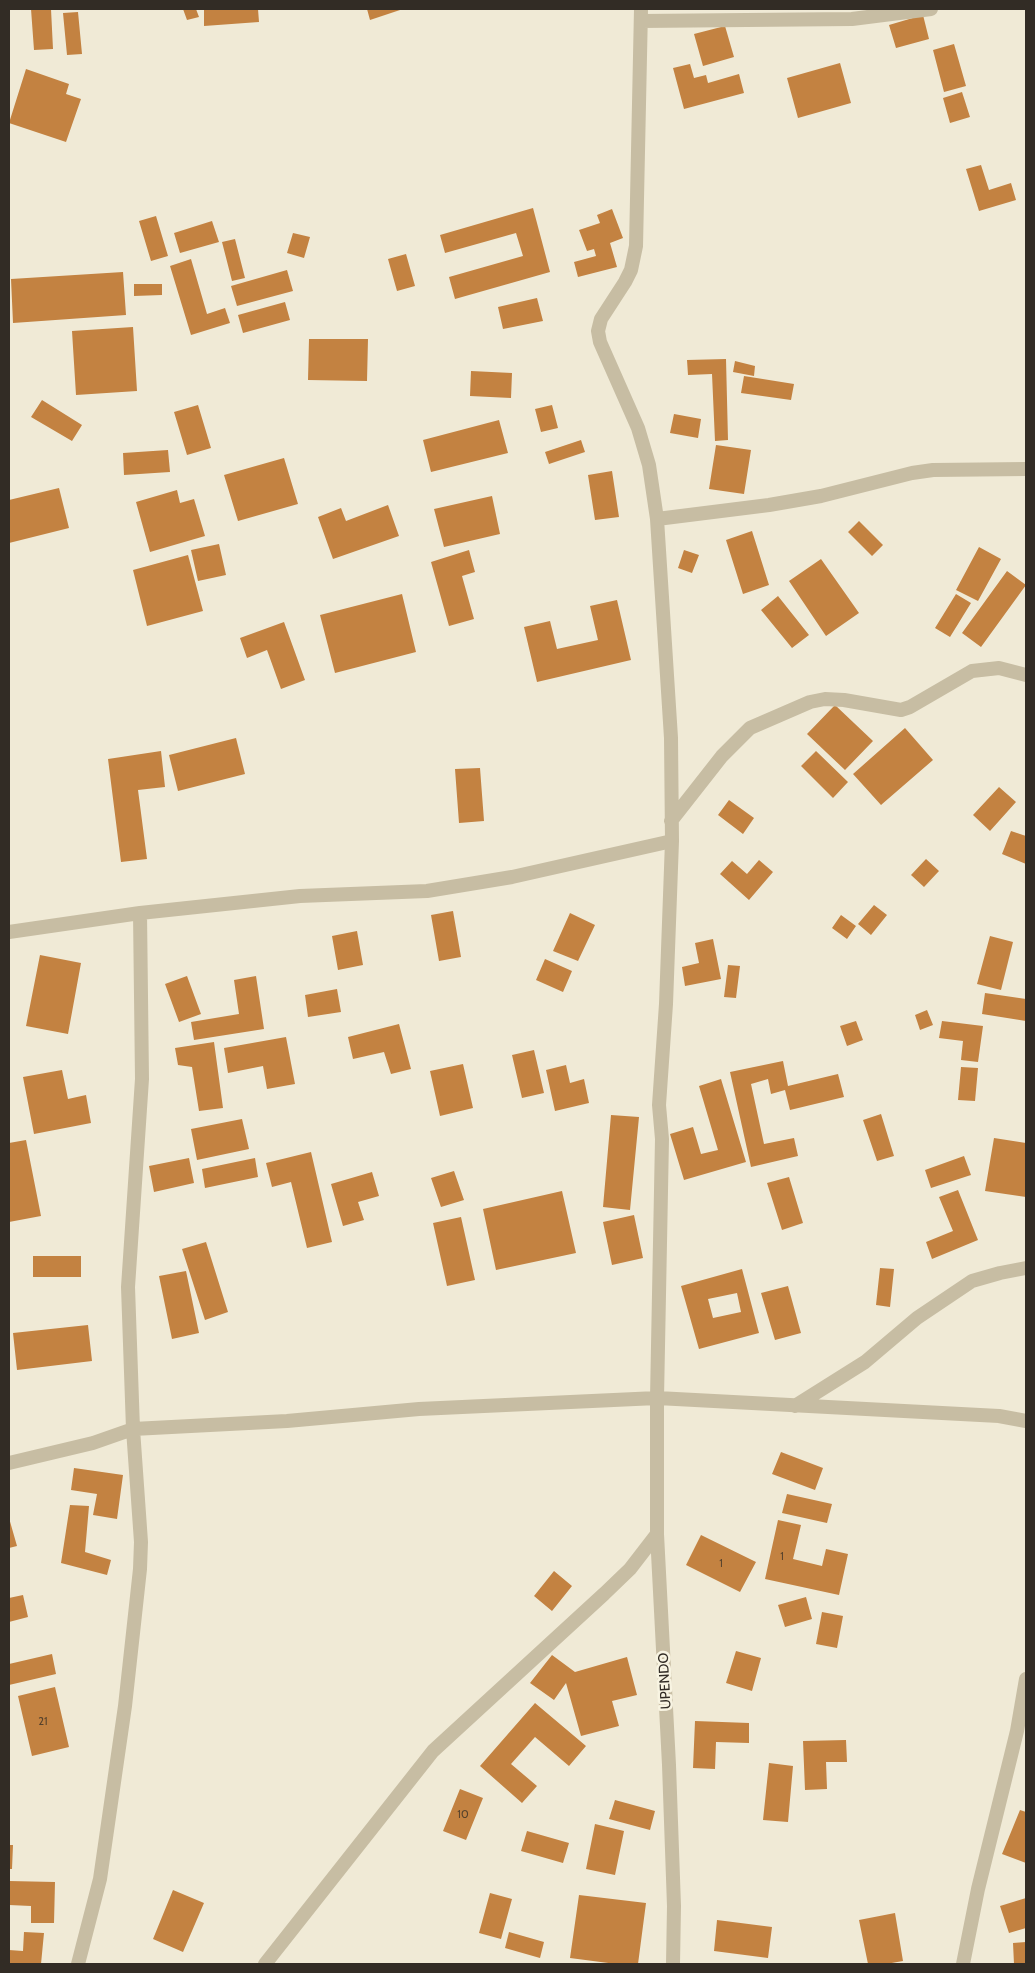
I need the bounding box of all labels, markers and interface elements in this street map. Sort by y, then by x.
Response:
house number: 1 [780,1550,784,1564]
house number: 1 [719,1557,723,1571]
street label: UPENDO [655,1652,675,1710]
house number: 21 [38,1715,48,1729]
house number: 10 [457,1808,469,1822]

